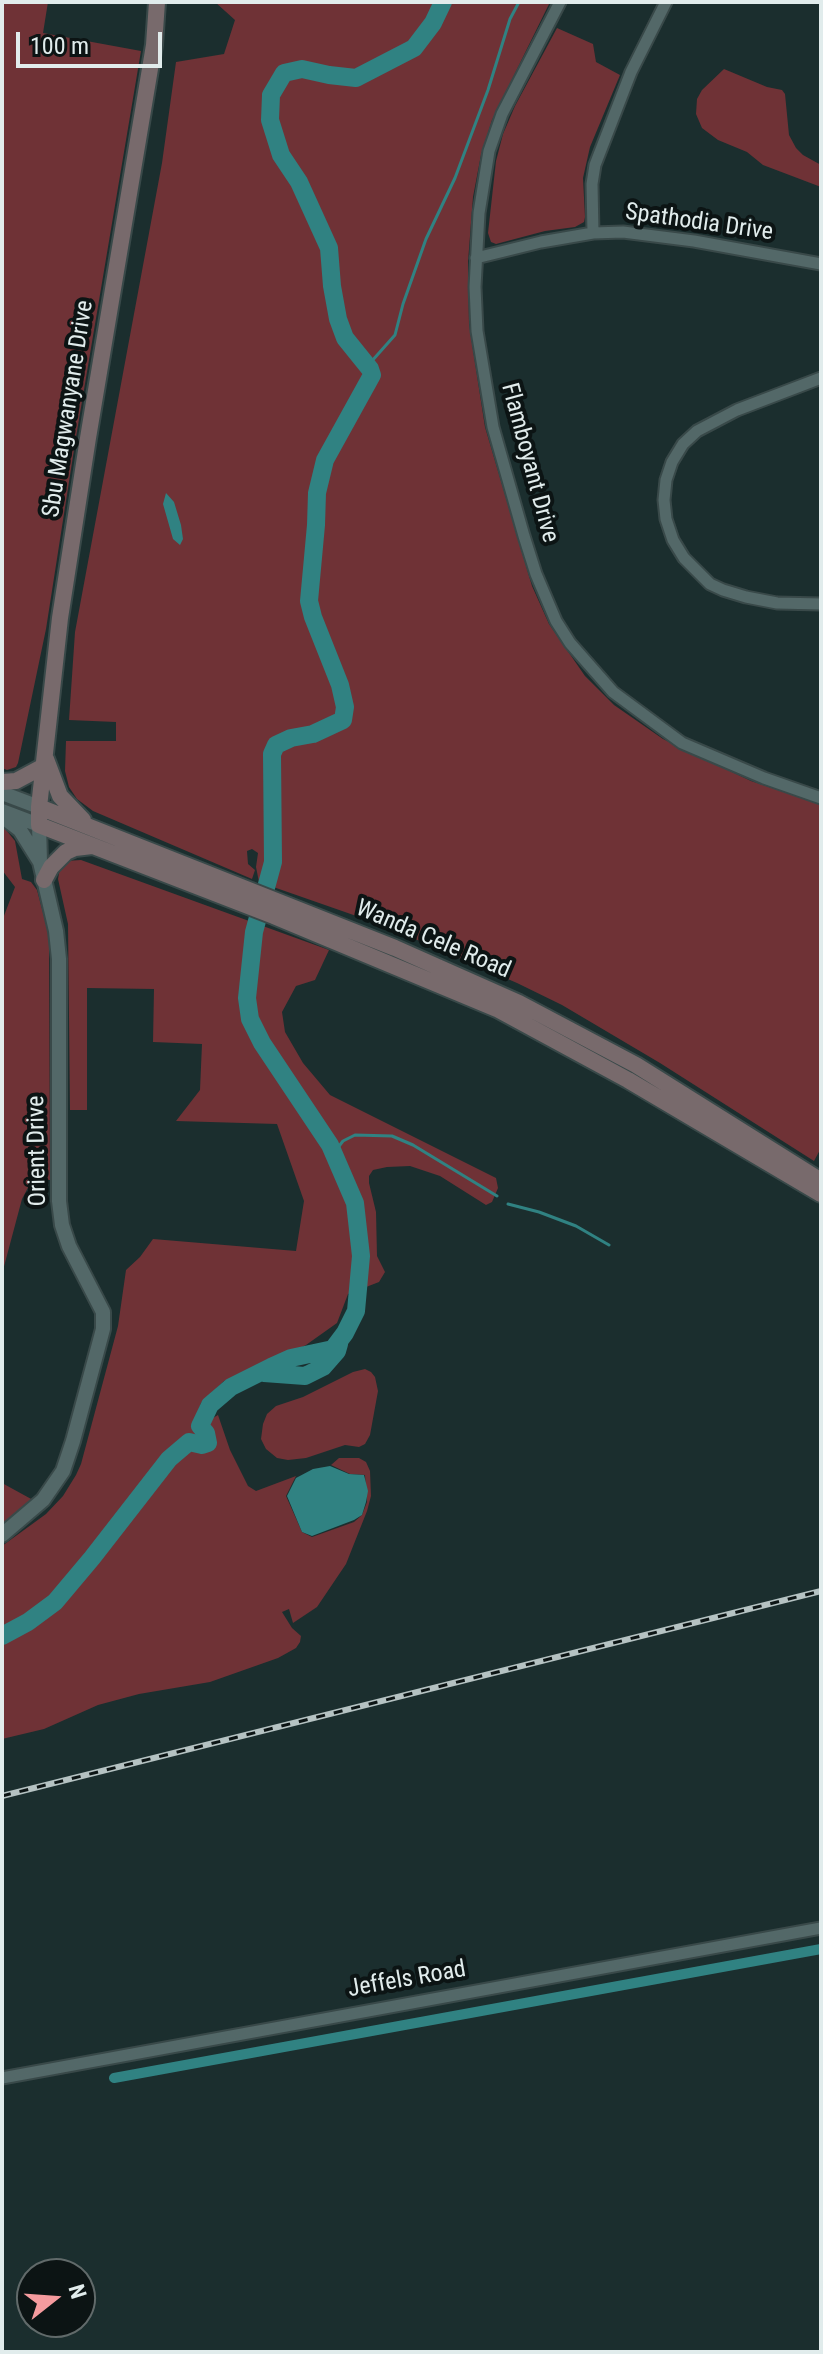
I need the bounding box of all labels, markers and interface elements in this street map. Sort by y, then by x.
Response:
scale bar [20,16,166,66]
text: 100 m [30,32,89,60]
street label: Spathodia Drive [623,198,775,248]
street label: Sbu Magwanyane Drive [38,299,100,519]
street label: Flamboyant Drive [494,380,564,546]
street label: Wanda Cele Road [351,894,515,986]
street label: Orient Drive [23,1095,53,1207]
street label: Jeffels Road [346,1955,468,2005]
north arrow [16,2258,96,2338]
text: N [64,2281,91,2302]

